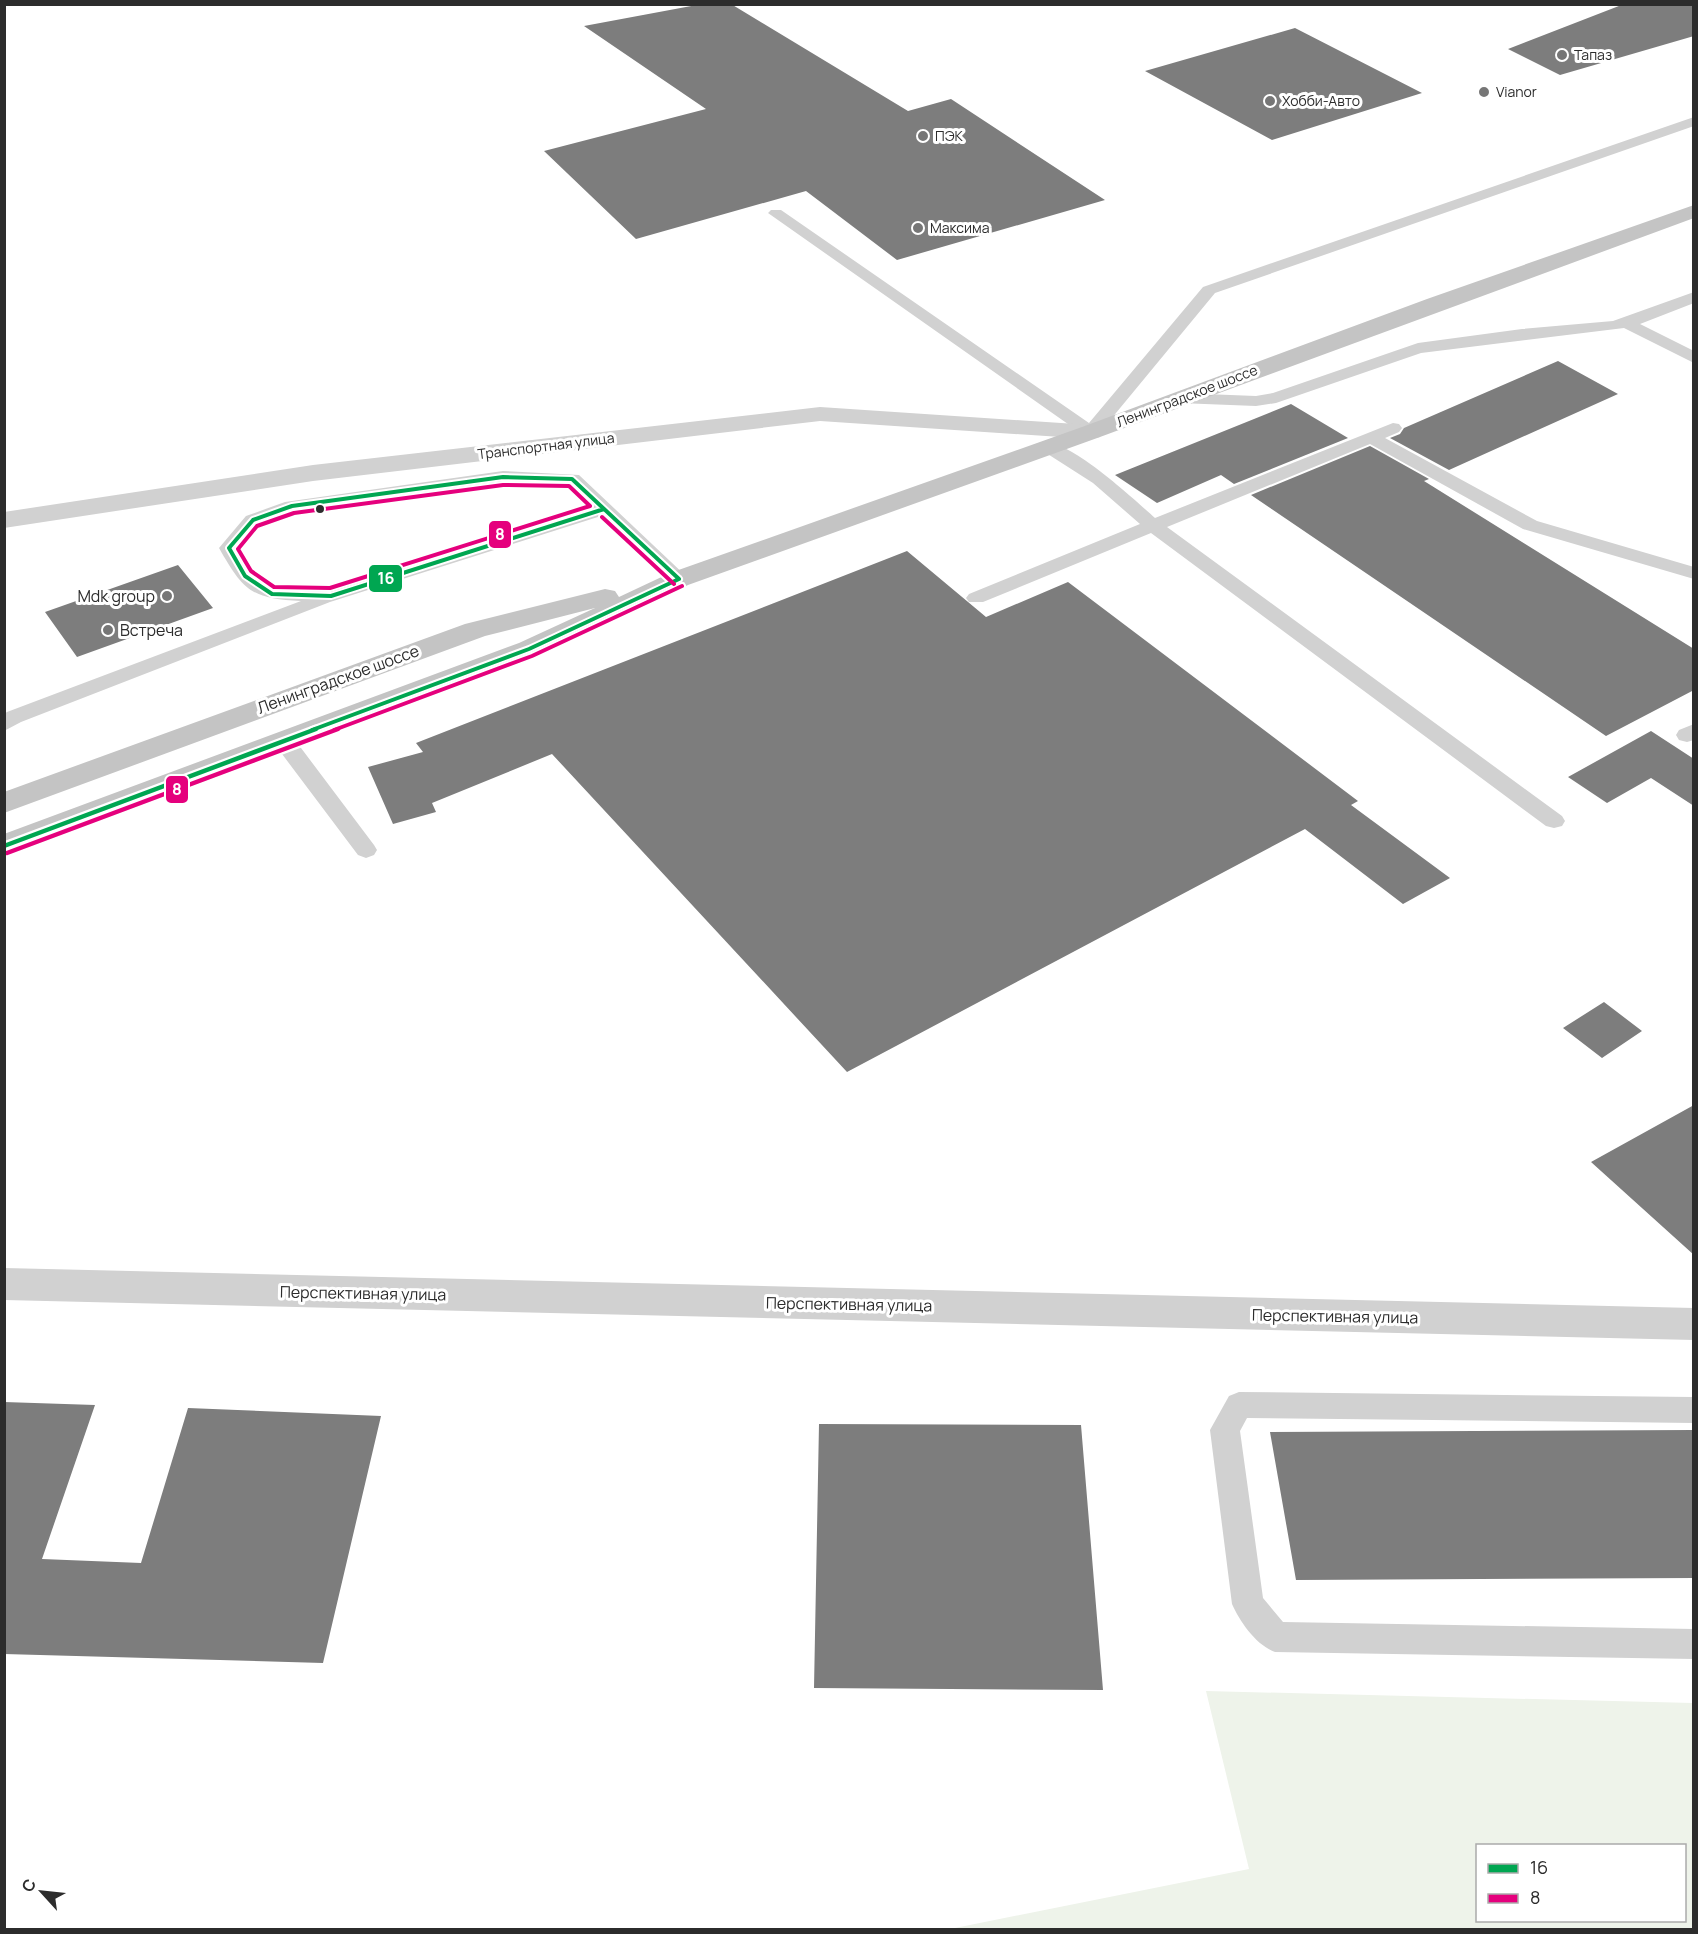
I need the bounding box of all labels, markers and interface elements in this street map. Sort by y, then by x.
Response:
place label: Тапаз [1574,45,1612,64]
marker: Тапаз [1555,48,1569,62]
place label: Vianor [1496,82,1537,101]
marker: Vianor [1477,85,1491,99]
place label: Хобби-Авто [1282,91,1360,110]
marker: Хобби-Авто [1263,94,1277,108]
place label: ПЭК [935,126,964,145]
marker: ПЭК [916,129,930,143]
place label: Максима [930,218,990,237]
marker: Максима [911,221,925,235]
street label: Ленинградское шоссе [1114,360,1260,431]
street label: Транспортная улица [477,428,615,463]
unlabelled marker [314,503,326,515]
line badge: 8 [488,520,512,549]
text: 8 [495,523,505,545]
line badge: 16 [368,564,403,593]
text: 16 [378,567,395,589]
place label: Mdk group [77,585,155,607]
marker: Mdk group [160,589,174,603]
place label: Встреча [120,619,183,641]
marker: Встреча [101,623,115,637]
street label: Ленинградское шоссе [254,639,422,719]
line badge: 8 [165,775,189,804]
text: 8 [172,778,182,800]
street label: Перспективная улица [280,1281,446,1305]
street label: Перспективная улица [766,1292,932,1316]
street label: Перспективная улица [1252,1304,1418,1328]
legend [1476,1844,1686,1922]
text: 16 [1530,1855,1548,1879]
north arrow [12,1862,72,1922]
text: С [16,1875,41,1895]
text: 8 [1530,1885,1540,1909]

